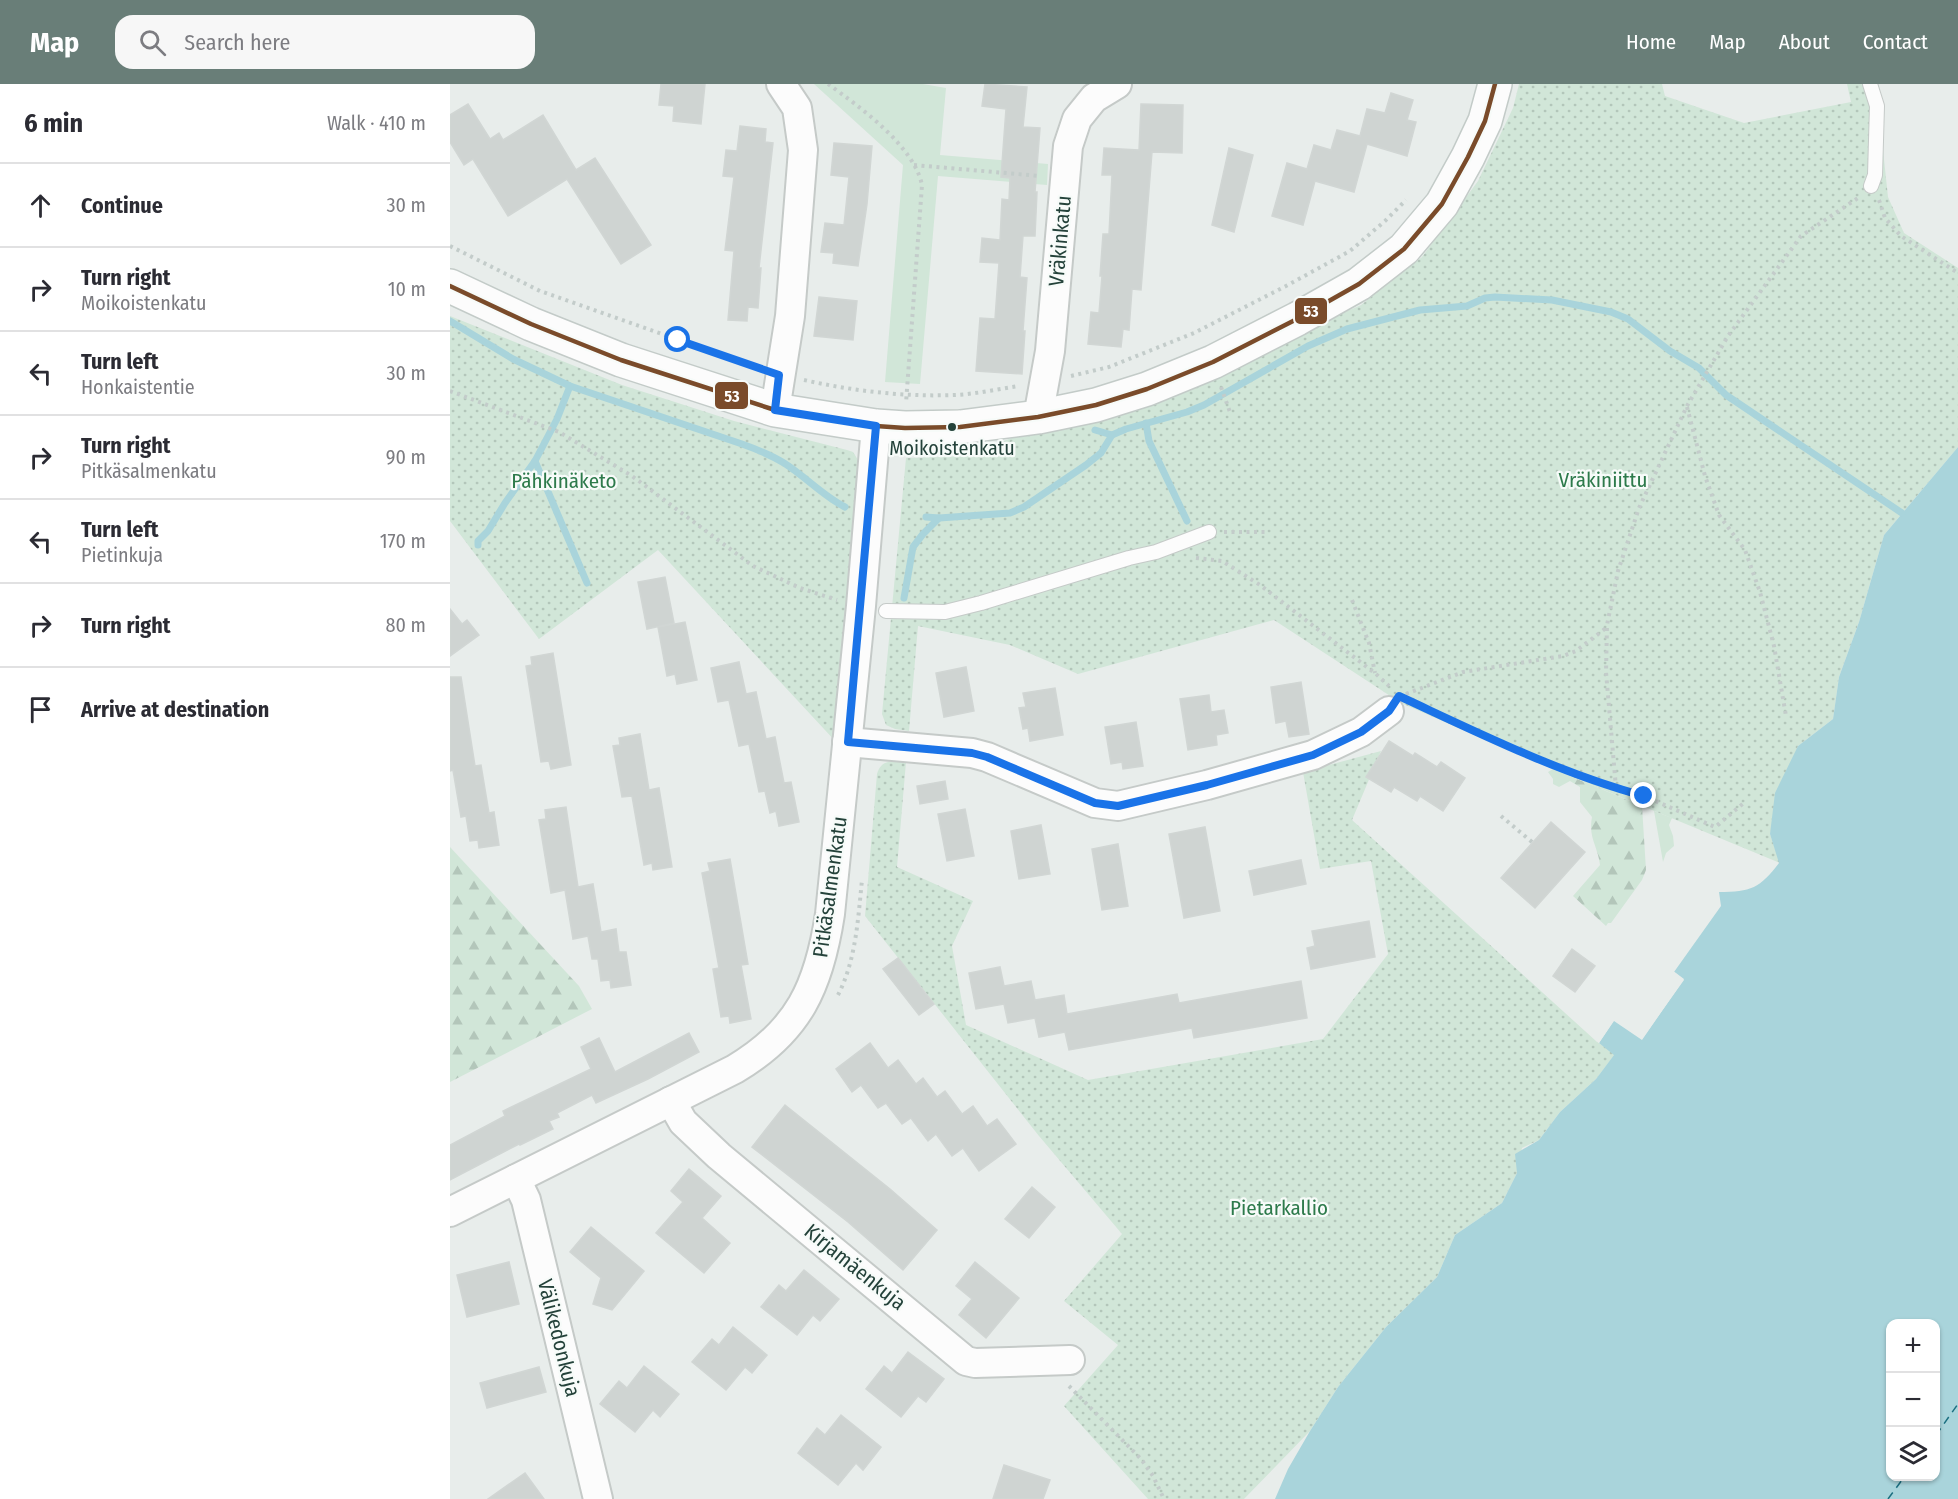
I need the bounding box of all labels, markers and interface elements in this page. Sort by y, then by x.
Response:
search box [115,15,535,69]
text: Map [30,26,79,59]
icon: search [136,26,169,59]
text: Search here [184,29,290,56]
text: Home [1626,29,1676,55]
text: Map [1709,29,1746,55]
text: About [1779,29,1830,55]
text: Contact [1863,29,1928,55]
text: 6 min [24,108,83,139]
text: Walk · 410 m [327,111,426,135]
icon: ahead [24,189,57,222]
text: Continue [81,192,163,219]
text: 30 m [386,193,426,217]
street label: Vräkinkatu [1043,194,1077,288]
text: Turn right [81,264,170,291]
icon: right [24,273,57,306]
text: 10 m [388,277,426,301]
text: Moikoistenkatu [81,291,207,315]
line badge: 53 [1294,297,1328,325]
text: 53 [1303,302,1319,321]
route start [664,326,690,352]
text: Turn left [81,348,159,375]
icon: left [24,357,57,390]
text: 30 m [386,361,426,385]
text: Honkaistentie [81,375,195,399]
line badge: 53 [714,381,749,410]
text: 53 [724,387,740,406]
marker: Moikoistenkatu [946,421,958,433]
text: Turn right [81,432,170,459]
place label: Moikoistenkatu [889,436,1015,460]
icon: right [24,441,57,474]
text: 90 m [386,445,426,469]
text: Pitkäsalmenkatu [81,459,217,483]
park label: Vräkiniittu [1559,467,1647,493]
park label: Pähkinäketo [511,468,617,494]
text: Turn left [81,516,159,543]
icon: left [24,525,57,558]
text: 170 m [380,529,426,553]
text: Pietinkuja [81,543,163,567]
icon: right [24,609,57,642]
text: Turn right [81,612,170,639]
text: 80 m [386,613,426,637]
icon: arrive [24,693,57,726]
text: Arrive at destination [81,696,269,723]
route end [1630,782,1656,808]
street label: Pitkäsalmenkatu [807,815,853,959]
park label: Pietarkallio [1230,1195,1328,1221]
street label: Kirjamäenkuja [799,1218,911,1316]
street label: Välikedonkuja [532,1276,586,1400]
map controls [1886,1319,1940,1481]
button: + [1886,1319,1940,1373]
button: − [1886,1373,1940,1427]
button: layers [1886,1427,1940,1481]

